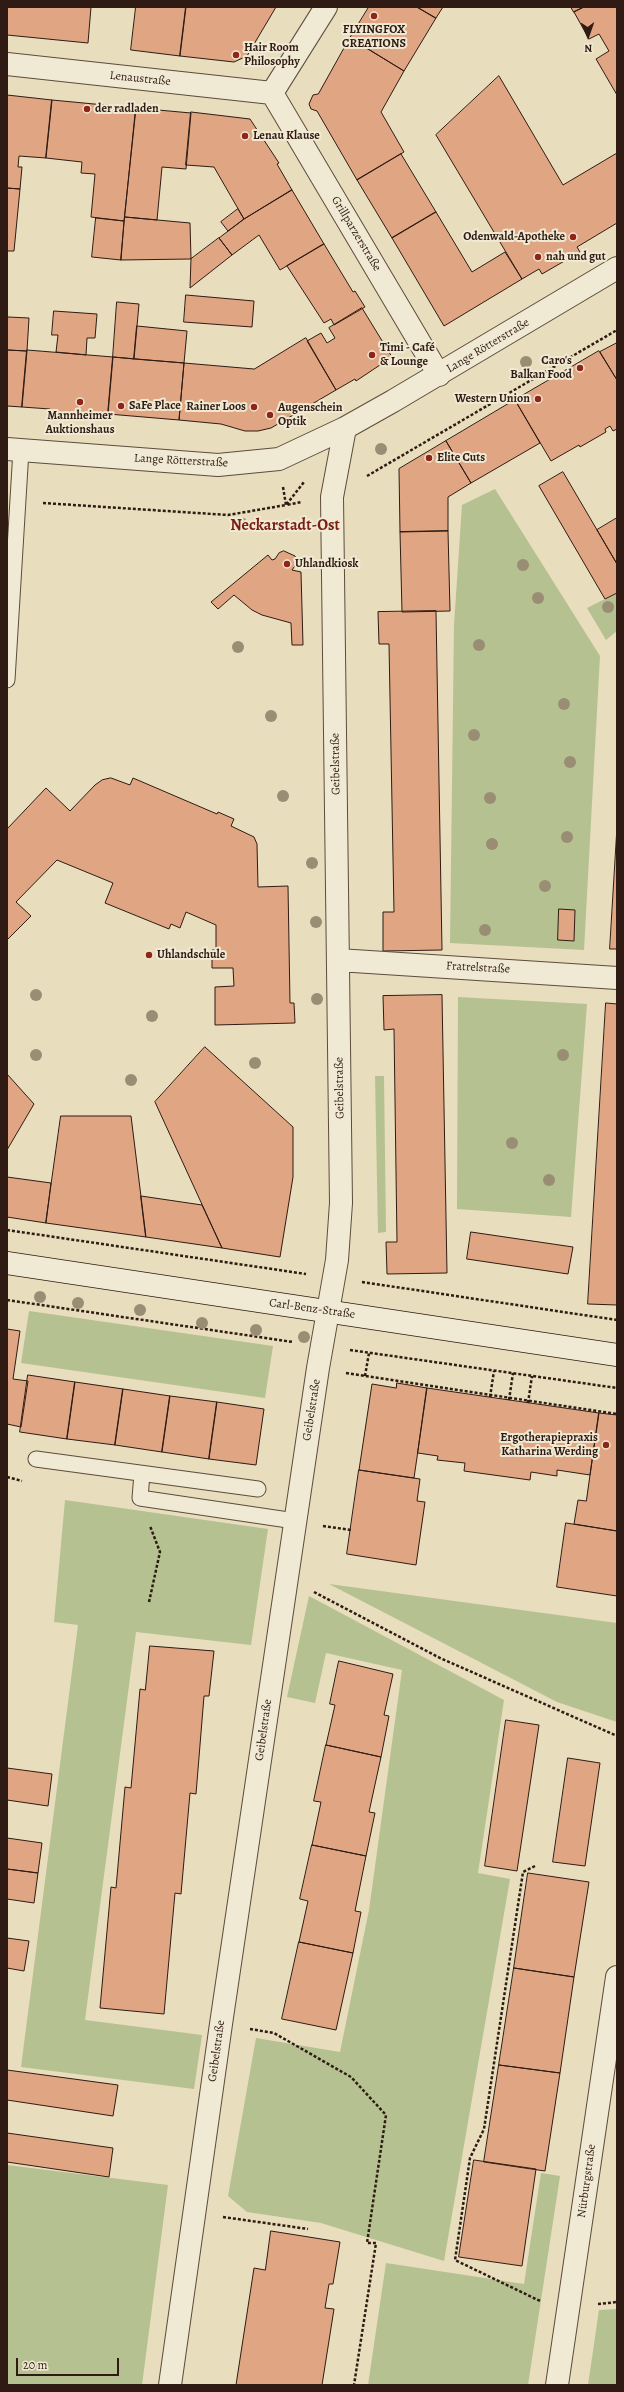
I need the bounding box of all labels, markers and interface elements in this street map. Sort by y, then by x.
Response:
marker: FLYINGFOX CREATIONS [369,11,379,21]
north arrow [568,16,608,56]
place label: FLYINGFOX CREATIONS [342,23,406,51]
place label: Hair Room Philosophy [244,41,300,69]
text: N [584,41,593,56]
marker: Hair Room Philosophy [231,50,241,60]
street label: Lenaustraße [109,69,171,89]
place label: der radladen [95,102,159,116]
marker: der radladen [82,104,92,114]
place label: Lenau Klause [253,129,320,143]
marker: Lenau Klause [240,131,250,141]
street label: Grillparzerstraße [328,194,384,274]
place label: Odenwald-Apotheke [463,230,565,244]
marker: Odenwald-Apotheke [568,232,578,242]
place label: nah und gut [546,250,606,264]
marker: nah und gut [533,252,543,262]
street label: Lange Rötterstraße [444,316,532,376]
place label: Timi - Café & Lounge [380,341,435,369]
marker: Timi - Café & Lounge [367,350,377,360]
place label: Caro's Balkan Food [510,354,572,382]
marker: Caro's Balkan Food [575,363,585,373]
place label: Western Union [455,392,530,406]
marker: Western Union [533,394,543,404]
marker: Mannheimer Auktionshaus [75,397,85,407]
place label: SaFe Place [129,399,181,413]
place label: Rainer Loos [186,400,246,414]
marker: SaFe Place [116,401,126,411]
place label: Augenschein Optik [278,401,342,429]
marker: Rainer Loos [249,402,259,412]
place label: Mannheimer Auktionshaus [45,409,115,437]
marker: Augenschein Optik [265,410,275,420]
street label: Lange Rötterstraße [134,451,228,471]
place label: Elite Cuts [437,451,485,465]
marker: Elite Cuts [424,453,434,463]
district label: Neckarstadt-Ost [230,516,340,536]
place label: Uhlandkiosk [295,557,359,571]
marker: Uhlandkiosk [282,559,292,569]
street label: Geibelstraße [328,733,344,795]
place label: Uhlandschule [157,948,225,962]
marker: Uhlandschule [144,950,154,960]
street label: Fratrelstraße [446,959,510,977]
street label: Geibelstraße [332,1057,348,1119]
street label: Carl-Benz-Straße [268,1296,356,1322]
street label: Geibelstraße [300,1378,324,1442]
place label: Ergotherapiepraxis Katharina Werding [500,1431,598,1459]
marker: Ergotherapiepraxis Katharina Werding [601,1440,611,1450]
street label: Geibelstraße [253,1698,275,1762]
street label: Geibelstraße [206,2019,228,2083]
street label: Nürburgstraße [575,2143,599,2219]
scale bar [18,2350,121,2376]
text: 20 m [23,2357,47,2373]

